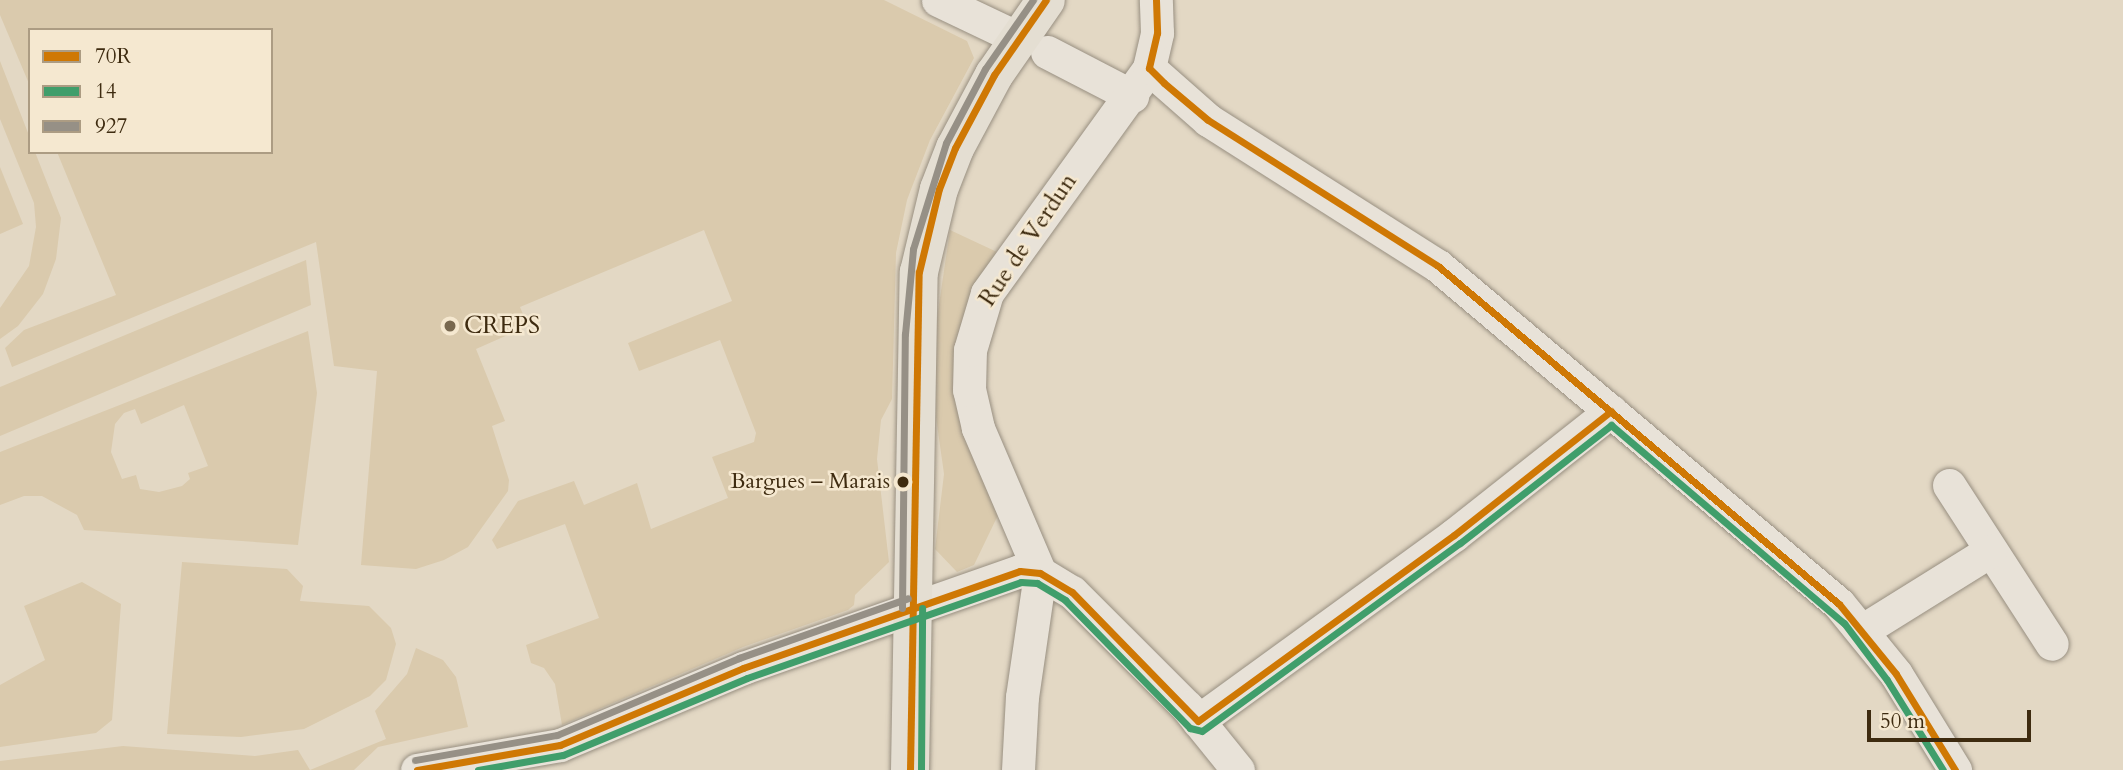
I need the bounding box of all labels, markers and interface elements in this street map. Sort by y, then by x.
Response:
legend [28,28,273,154]
text: 70R [95,42,131,71]
text: 14 [95,77,117,106]
text: 927 [95,112,127,141]
street label: Rue de Verdun [973,168,1083,312]
place label: CREPS [464,312,540,340]
marker: CREPS [442,318,458,334]
place label: Bargues – Marais [731,469,890,495]
marker: Bargues – Marais [896,475,910,489]
scale bar [1871,696,2036,740]
text: 50 m [1880,707,1925,736]

